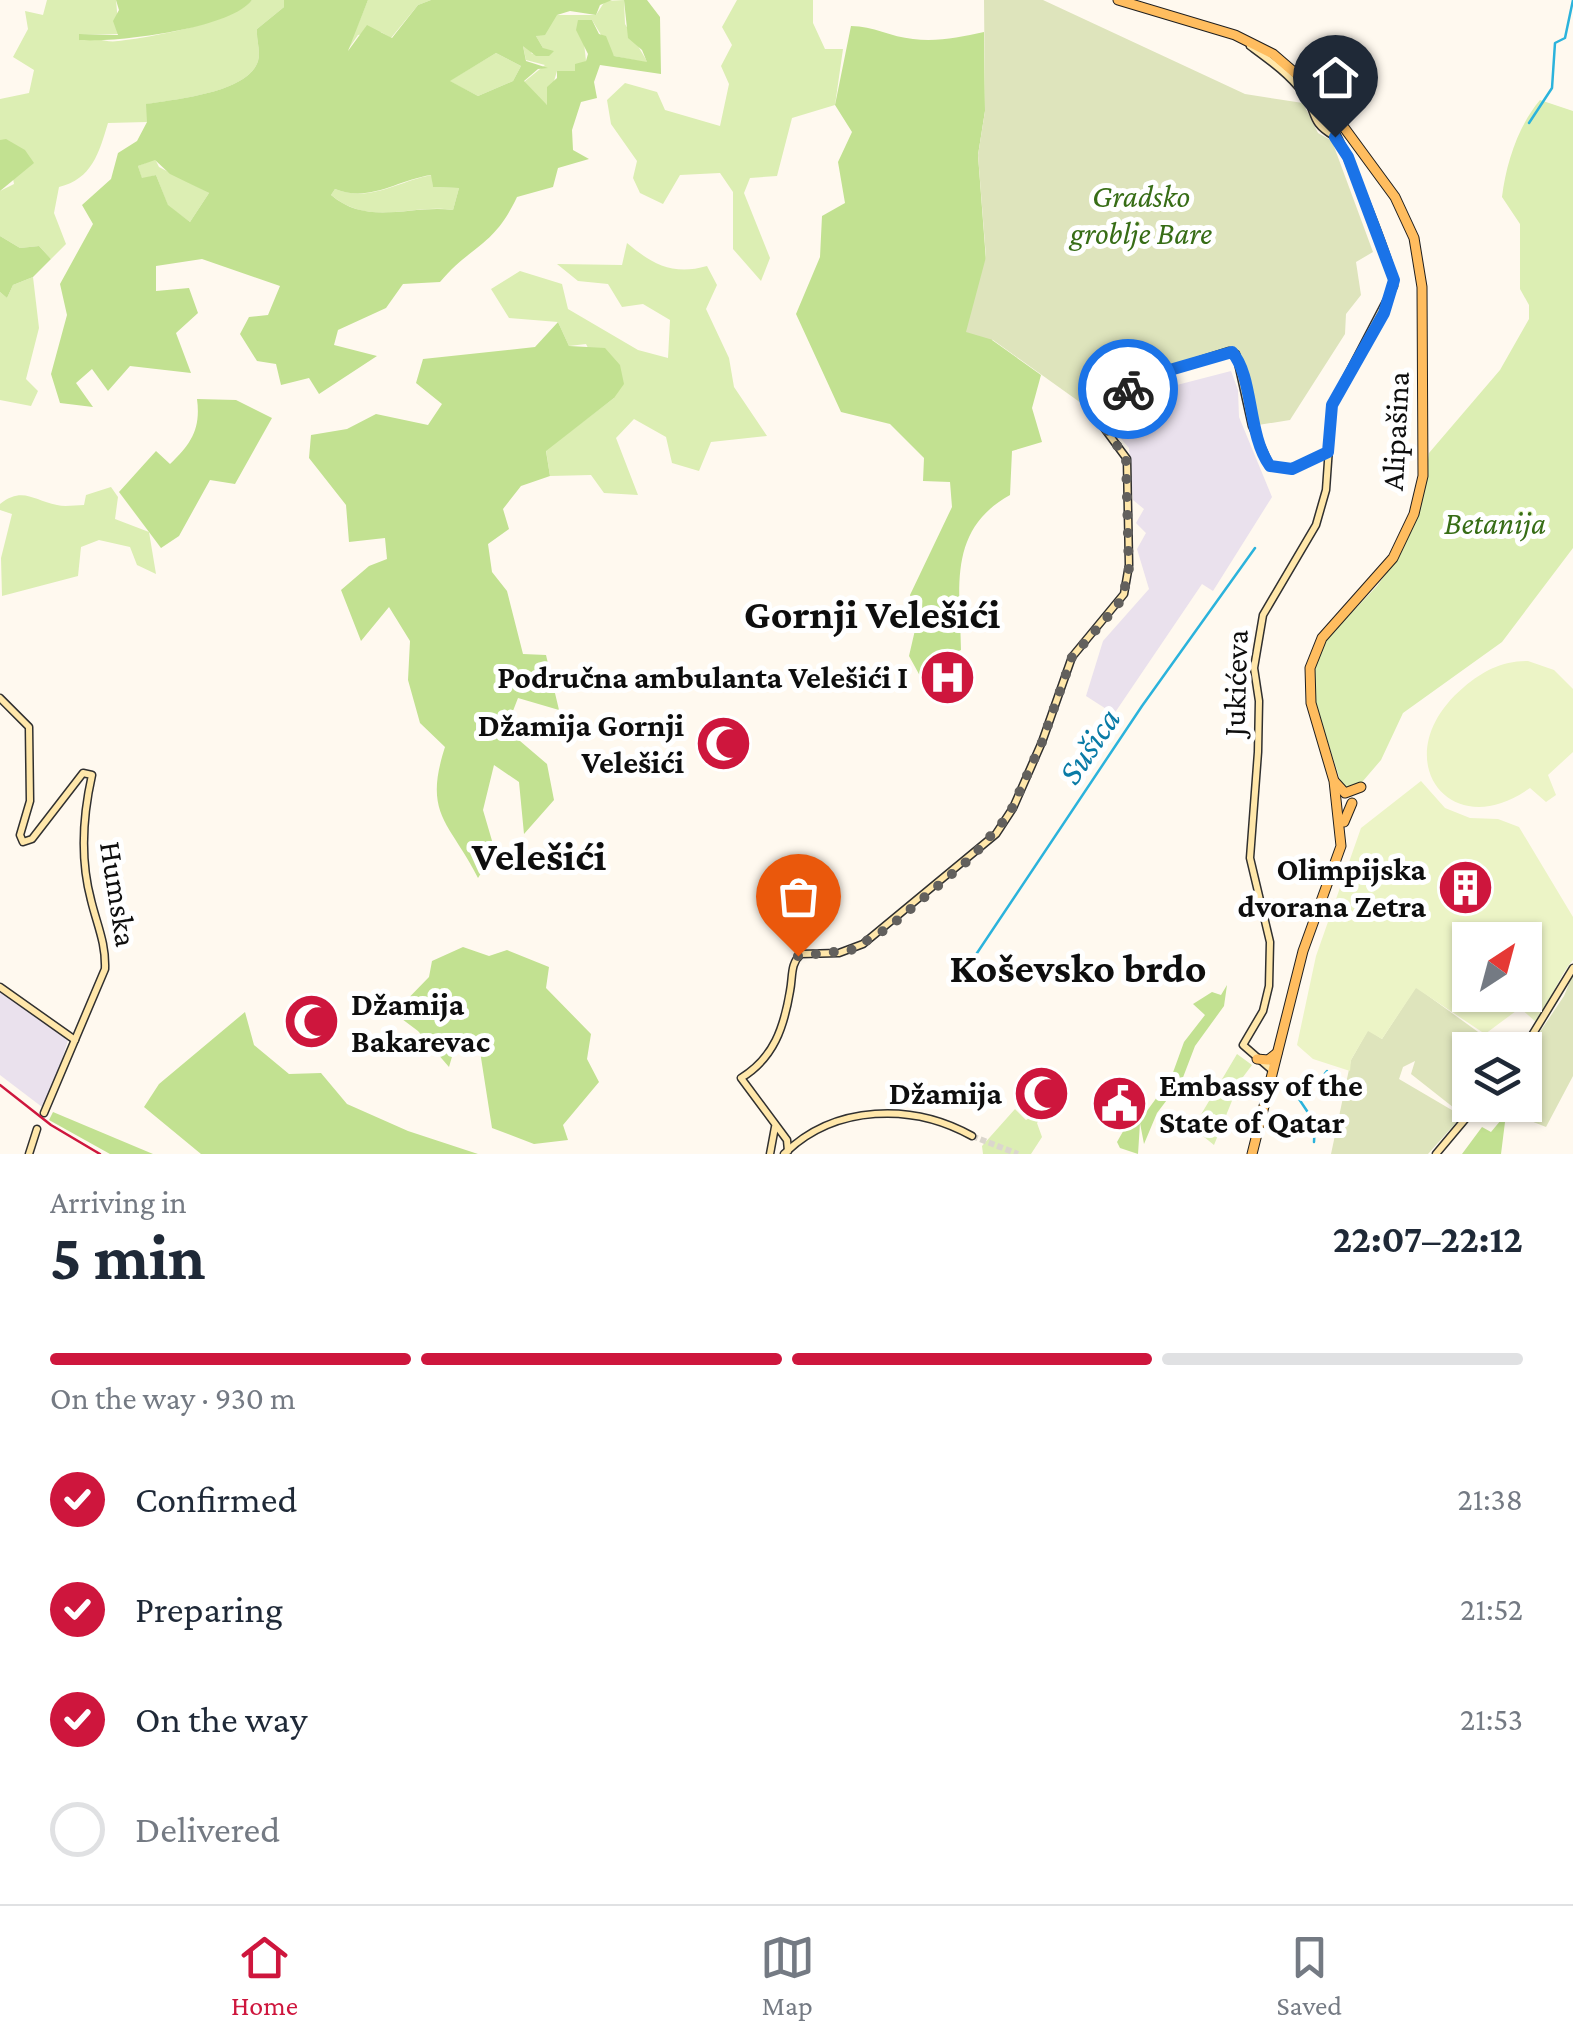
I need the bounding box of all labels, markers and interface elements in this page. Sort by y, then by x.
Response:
pin [1293,35,1378,138]
icon: home [1308,50,1363,105]
park label: Gradsko groblje Bare [1068,178,1212,252]
courier [1078,339,1178,439]
icon: bike [1101,362,1156,417]
street label: Alipašina [1374,370,1416,492]
park label: Betanija [1444,505,1546,542]
district label: Gornji Velešići [744,590,1000,638]
street label: Jukićeva [1215,629,1255,740]
hospital icon: Područna ambulanta Velešići I [917,647,977,707]
place label: Područna ambulanta Velešići I [497,659,908,695]
water label: Sušica [1050,701,1128,791]
place label: Džamija Gornji Velešići [478,707,684,780]
mosque icon: Džamija Gornji Velešići [693,713,753,773]
district label: Velešići [471,832,606,879]
street label: Humska [93,839,145,949]
place label: Olimpijska dvorana Zetra [1237,851,1426,924]
pin [756,854,841,957]
building icon: Olimpijska dvorana Zetra [1435,857,1495,917]
icon: bag [771,869,826,924]
north arrow [1452,922,1542,1012]
map controls [1452,922,1542,1122]
district label: Koševsko brdo [949,944,1207,991]
place label: Džamija Bakarevac [351,986,490,1059]
mosque icon: Džamija Bakarevac [282,992,342,1052]
button: layers [1452,1032,1542,1122]
mosque icon: Džamija [1011,1063,1071,1123]
place label: Embassy of the State of Qatar [1159,1067,1363,1140]
public building icon: Embassy of the State of Qatar [1090,1073,1150,1133]
place label: Džamija [889,1075,1002,1111]
text: Arriving in [50,1184,187,1220]
text: 22:07–22:12 [1333,1218,1523,1260]
text: 5 min [50,1221,206,1293]
text: On the way · 930 m [50,1380,296,1416]
icon: check [50,1472,105,1527]
text: Confirmed [135,1478,298,1520]
text: 21:38 [1457,1481,1523,1517]
icon: check [50,1582,105,1637]
text: Preparing [135,1588,283,1630]
text: 21:52 [1460,1591,1523,1627]
icon: check [50,1692,105,1747]
text: On the way [135,1698,307,1740]
text: 21:53 [1460,1701,1523,1737]
text: Delivered [135,1808,280,1850]
tab: Home [231,1930,298,2021]
tab: Map [760,1930,815,2021]
tab: Saved [1276,1930,1342,2021]

